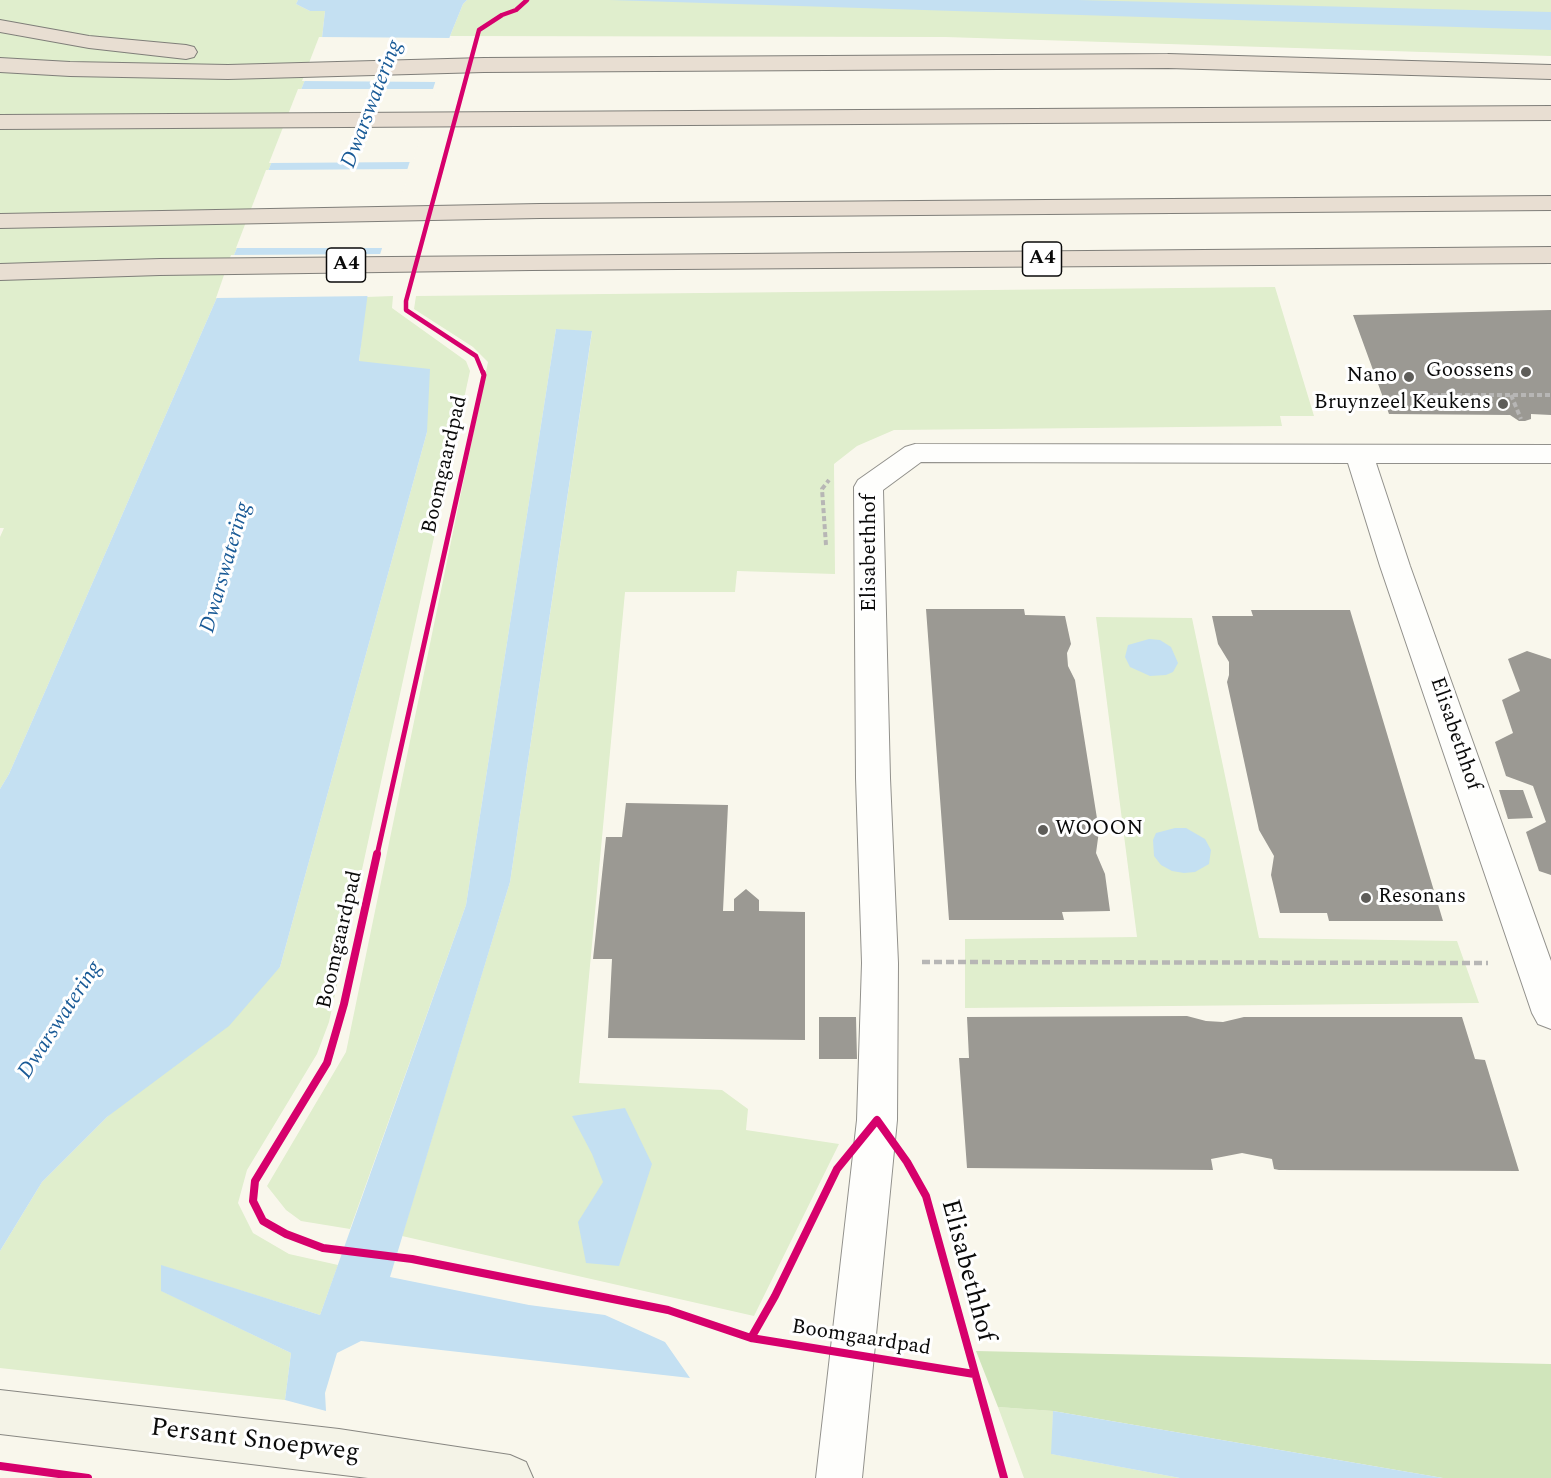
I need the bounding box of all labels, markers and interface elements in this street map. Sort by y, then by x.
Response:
water label: Dwarswatering [337,37,409,173]
road number: A4 [1022,242,1062,276]
road number: A4 [326,248,366,282]
place label: Goossens [1426,359,1514,385]
place label: Nano [1347,364,1397,390]
marker: Goossens [1519,365,1533,379]
marker: Nano [1402,370,1416,384]
place label: Bruynzeel Keukens [1314,391,1491,417]
street label: Boomgaardpad [418,394,474,536]
marker: Bruynzeel Keukens [1496,397,1510,411]
street label: Elisabethhof [858,494,884,612]
water label: Dwarswatering [196,500,258,636]
street label: Elisabethhof [1423,674,1485,794]
place label: WOOON [1055,817,1143,843]
marker: WOOON [1036,823,1050,837]
street label: Boomgaardpad [313,869,369,1011]
place label: Resonans [1378,885,1466,911]
marker: Resonans [1359,891,1373,905]
water label: Dwarswatering [13,957,109,1085]
street label: Elisabethhof [932,1196,1000,1346]
street label: Boomgaardpad [790,1316,932,1362]
street label: Persant Snoepweg [149,1414,361,1470]

